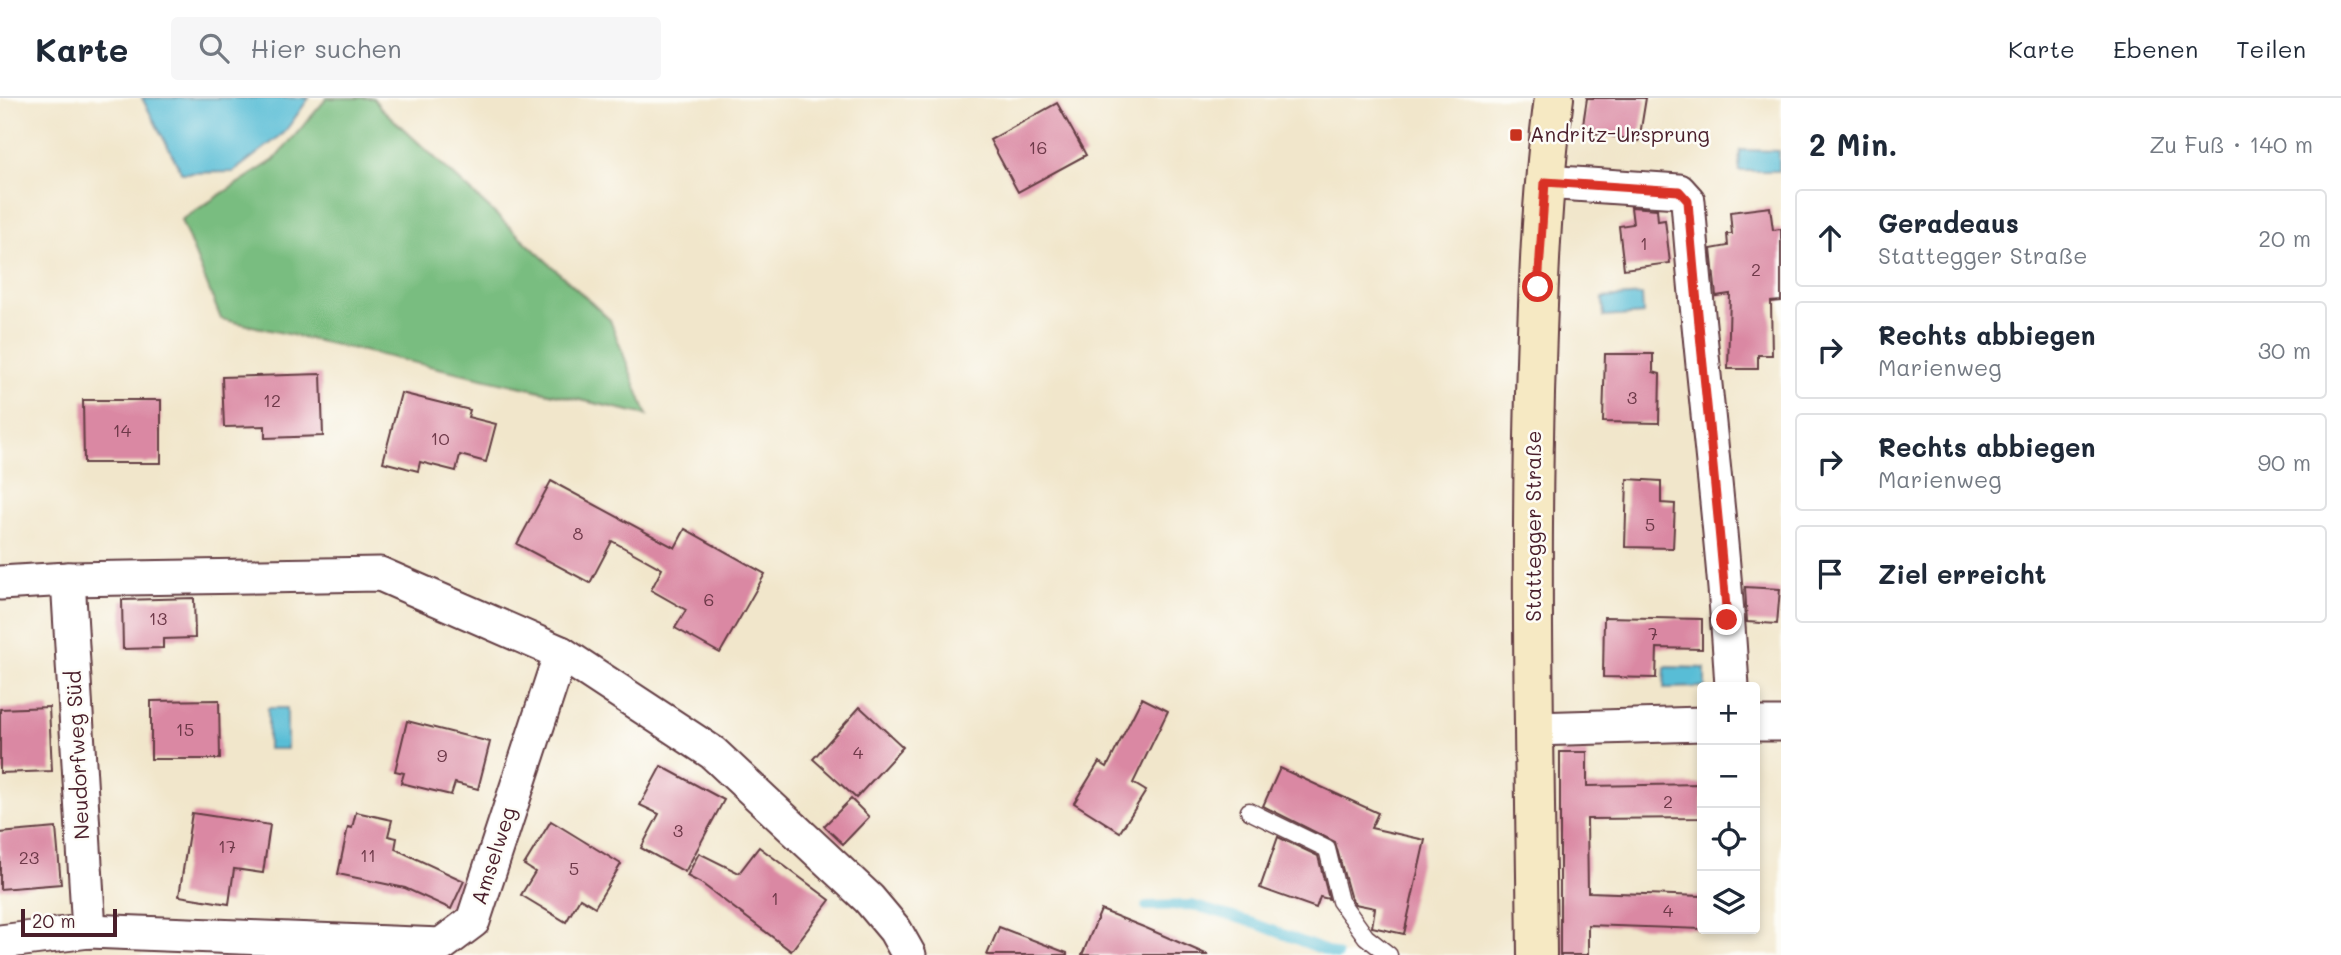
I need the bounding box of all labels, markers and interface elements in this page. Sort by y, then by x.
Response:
search box [171,17,661,80]
text: Karte [35,27,129,70]
icon: search [195,29,233,67]
text: Hier suchen [251,31,402,65]
text: Karte [2008,33,2075,64]
text: Ebenen [2113,33,2198,64]
text: Teilen [2236,33,2306,64]
place label: Andritz-Ursprung [1530,120,1710,147]
text: 2 Min. [1809,124,1897,164]
marker: Andritz-Ursprung [1508,127,1524,143]
text: Zu Fuß · 140 m [2149,129,2313,159]
house number: 16 [1029,135,1047,159]
text: Geradeaus [1878,206,2019,240]
icon: ahead [1811,219,1849,257]
text: 20 m [2258,223,2311,253]
house number: 1 [1640,231,1648,255]
text: Stattegger Straße [1878,240,2087,270]
house number: 2 [1751,257,1761,281]
route start [1522,271,1553,302]
text: Rechts abbiegen [1878,318,2095,352]
icon: right [1811,331,1849,369]
text: 30 m [2258,335,2311,365]
text: Marienweg [1878,352,2002,382]
house number: 3 [1627,385,1637,409]
house number: 12 [263,388,281,412]
house number: 14 [113,418,132,442]
house number: 10 [430,426,450,450]
street label: Stattegger Straße [1519,430,1546,622]
text: Rechts abbiegen [1878,430,2095,464]
icon: right [1811,443,1849,481]
text: 90 m [2258,447,2311,477]
text: Marienweg [1878,464,2002,494]
house number: 5 [1645,512,1655,536]
house number: 8 [573,521,584,545]
icon: arrive [1811,555,1849,593]
text: Ziel erreicht [1878,557,2046,591]
house number: 6 [704,587,714,611]
route end [1711,604,1742,635]
house number: 13 [149,606,167,630]
house number: 7 [1648,621,1658,645]
street label: Neudorfweg Süd [59,670,94,840]
map controls [1697,682,1760,934]
button: + [1697,682,1760,745]
house number: 15 [176,717,194,741]
house number: 4 [853,740,864,764]
house number: 9 [437,743,448,767]
button: − [1697,745,1760,808]
house number: 2 [1663,789,1673,813]
street label: Amselweg [464,803,521,908]
button: locate [1697,808,1760,871]
house number: 3 [673,818,683,842]
house number: 17 [218,834,236,858]
house number: 11 [360,843,376,867]
house number: 23 [19,845,39,869]
house number: 5 [569,856,579,880]
button: layers [1697,871,1760,934]
house number: 1 [771,886,779,910]
house number: 4 [1663,898,1674,922]
scale bar [21,906,117,938]
text: 20 m [32,908,76,933]

